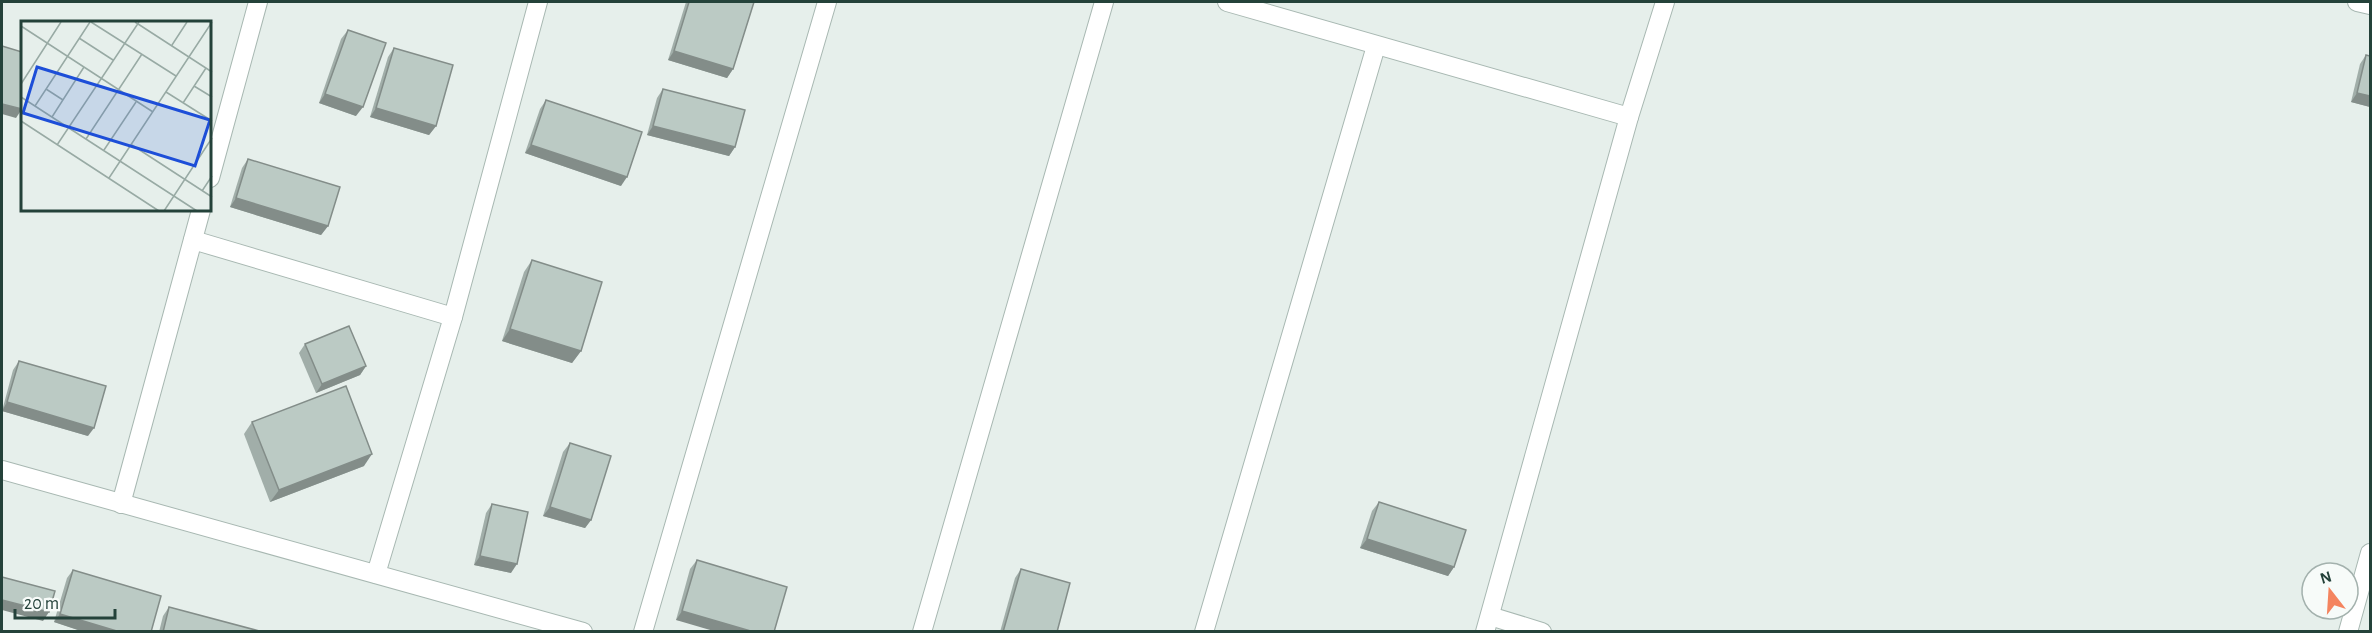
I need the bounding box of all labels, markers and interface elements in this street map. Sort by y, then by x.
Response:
inset map [21,21,212,212]
north arrow [2300,561,2360,621]
text: N [2318,568,2334,587]
scale bar [15,582,116,620]
text: 20 m [24,595,59,613]

